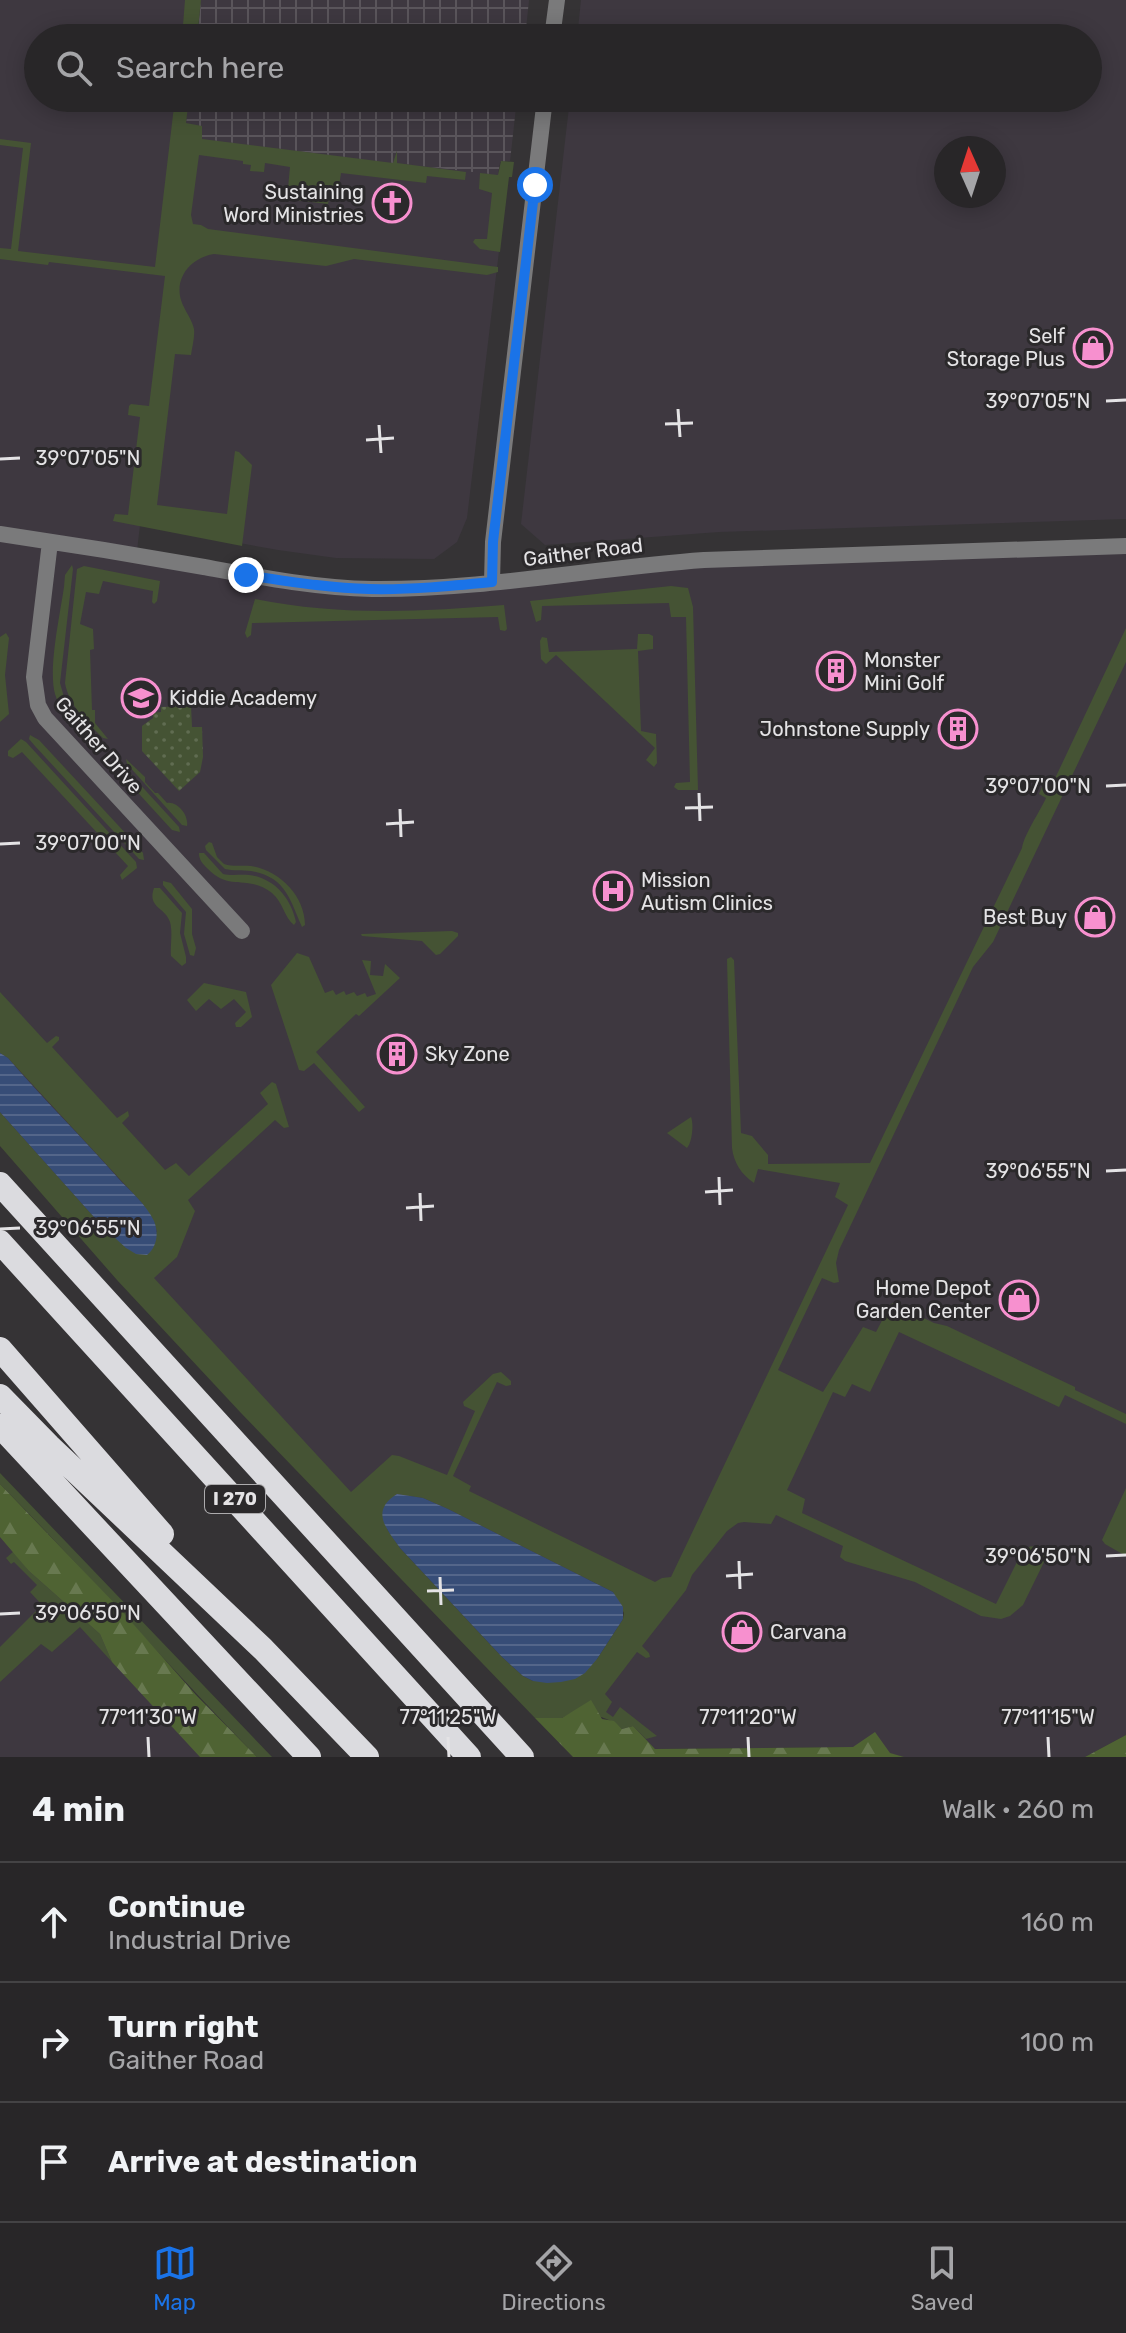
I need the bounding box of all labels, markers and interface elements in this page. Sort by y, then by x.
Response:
search box [24,24,1102,112]
icon: search [52,46,96,90]
text: Search here [116,50,284,86]
north arrow [934,136,1006,208]
route start [517,167,553,203]
place label: Sustaining Word Ministries [223,180,364,227]
church icon: Sustaining Word Ministries [371,182,413,224]
place label: Self Storage Plus [947,324,1065,371]
shop icon: Self Storage Plus [1072,327,1114,369]
text: 39°07'05"N [986,389,1090,413]
text: 39°07'05"N [36,446,140,470]
street label: Gaither Road [522,533,644,571]
route end [228,557,264,593]
place label: Monster Mini Golf [864,648,945,695]
building icon: Monster Mini Golf [815,650,857,692]
school or university icon: Kiddie Academy [120,677,162,719]
place label: Kiddie Academy [169,686,317,710]
street label: Gaither Drive [50,692,148,798]
building icon: Johnstone Supply [937,708,979,750]
place label: Johnstone Supply [760,717,930,741]
text: 39°07'00"N [985,774,1091,798]
text: 39°07'00"N [35,831,141,855]
place label: Mission Autism Clinics [641,868,773,915]
hospital icon: Mission Autism Clinics [592,870,634,912]
shop icon: Best Buy [1074,896,1116,938]
place label: Best Buy [983,905,1067,929]
building icon: Sky Zone [376,1033,418,1075]
place label: Sky Zone [425,1042,510,1066]
text: 39°06'55"N [985,1159,1091,1183]
text: 39°06'55"N [35,1216,141,1240]
place label: Home Depot Garden Center [856,1276,991,1323]
shop icon: Home Depot Garden Center [998,1279,1040,1321]
road number: I 270 [205,1485,265,1513]
text: 39°06'50"N [985,1544,1091,1568]
text: 39°06'50"N [35,1601,141,1625]
shop icon: Carvana [721,1611,763,1653]
place label: Carvana [770,1620,847,1644]
text: 77°11'30"W [99,1705,197,1729]
text: 77°11'25"W [400,1705,496,1729]
text: 77°11'20"W [699,1705,797,1729]
text: 77°11'15"W [1001,1705,1095,1729]
text: 4 min [32,1789,125,1830]
text: Walk · 260 m [942,1794,1094,1825]
text: Continue [108,1889,245,1925]
icon: ahead [32,1900,76,1944]
text: 160 m [1021,1907,1094,1938]
text: Industrial Drive [108,1925,291,1956]
text: Turn right [108,2009,259,2045]
icon: right [32,2020,76,2064]
text: 100 m [1020,2027,1094,2058]
text: Gaither Road [108,2045,264,2076]
icon: arrive [32,2140,76,2184]
text: Arrive at destination [108,2144,418,2180]
tab: Map [153,2241,197,2316]
tab: Directions [502,2241,606,2316]
tab: Saved [911,2241,974,2316]

